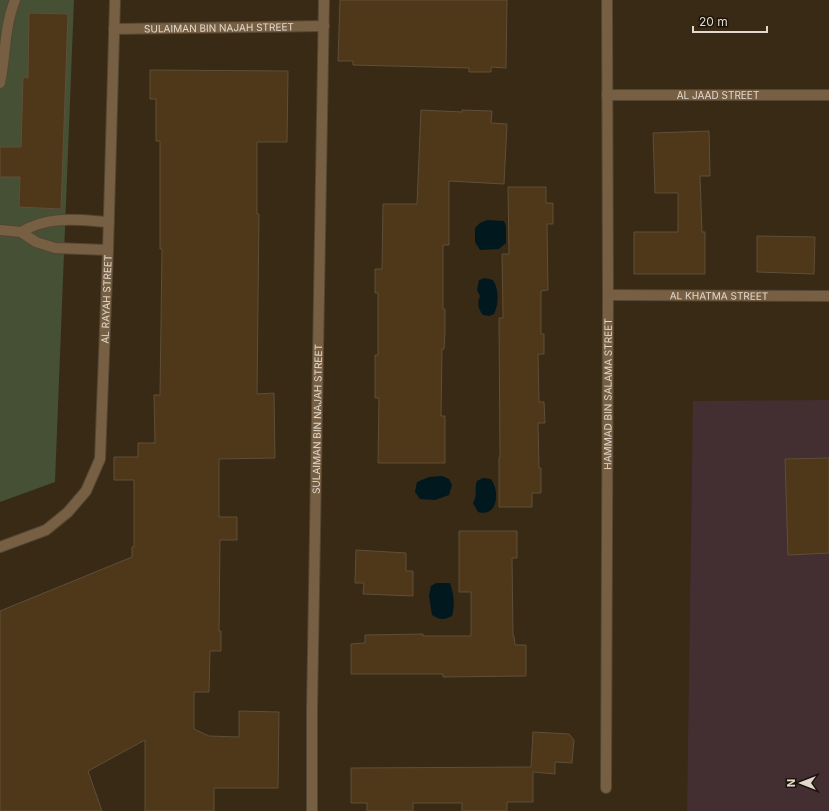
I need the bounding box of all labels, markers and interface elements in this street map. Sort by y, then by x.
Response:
scale bar [693,8,767,34]
text: 20 m [699,14,728,29]
street label: SULAIMAN BIN NAJAH STREET [144,20,294,35]
street label: AL JAAD STREET [677,89,759,101]
street label: AL RAYAH STREET [98,254,114,344]
street label: AL KHATMA STREET [670,289,768,302]
street label: HAMMAD BIN SALAMA STREET [601,318,614,470]
street label: SULAIMAN BIN NAJAH STREET [310,344,324,494]
north arrow [781,763,821,803]
text: N [784,779,798,787]

